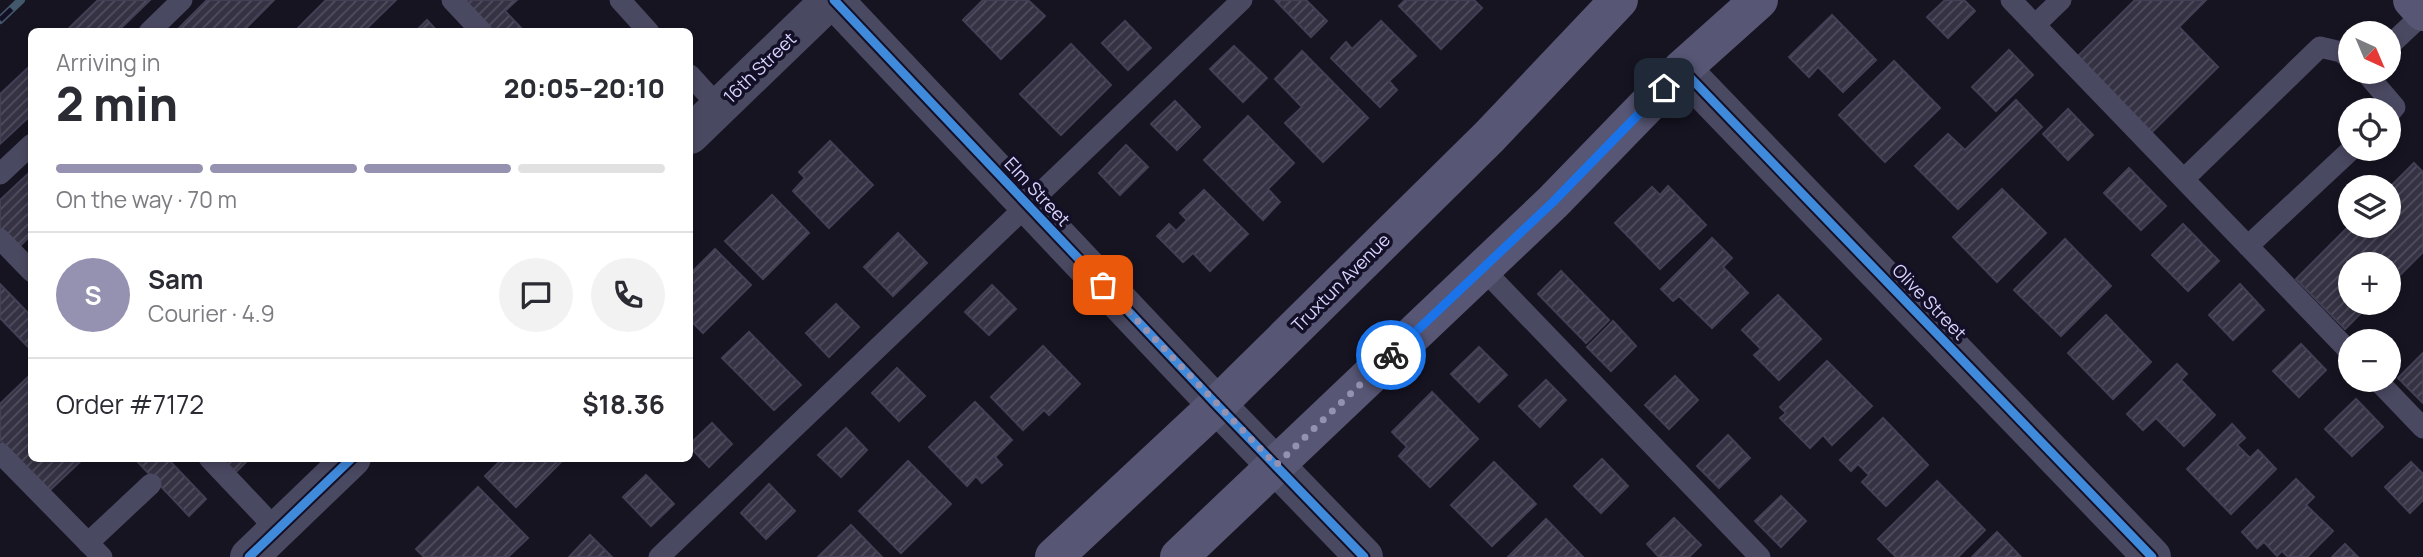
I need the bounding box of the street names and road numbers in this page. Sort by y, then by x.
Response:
street label: 16th Street [718,26,801,108]
street label: Elm Street [1000,152,1076,231]
street label: Truxtun Avenue [1286,228,1395,337]
street label: Olive Street [1887,258,1972,345]

